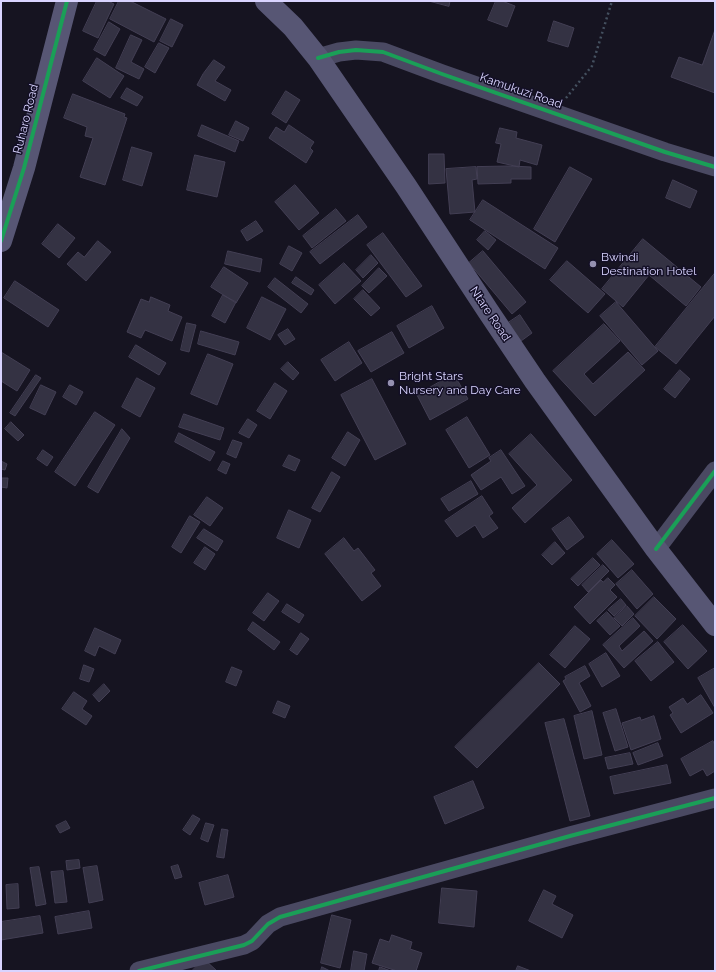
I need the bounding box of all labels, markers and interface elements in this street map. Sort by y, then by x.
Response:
street label: Kamukuzi Road [478,70,564,112]
street label: Ruharo Road [10,83,42,155]
place label: Bwindi Destination Hotel [601,250,696,278]
marker: Bwindi Destination Hotel [588,259,598,269]
street label: Ntare Road [467,284,513,344]
place label: Bright Stars Nursery and Day Care [399,369,521,397]
marker: Bright Stars Nursery and Day Care [386,378,396,388]

